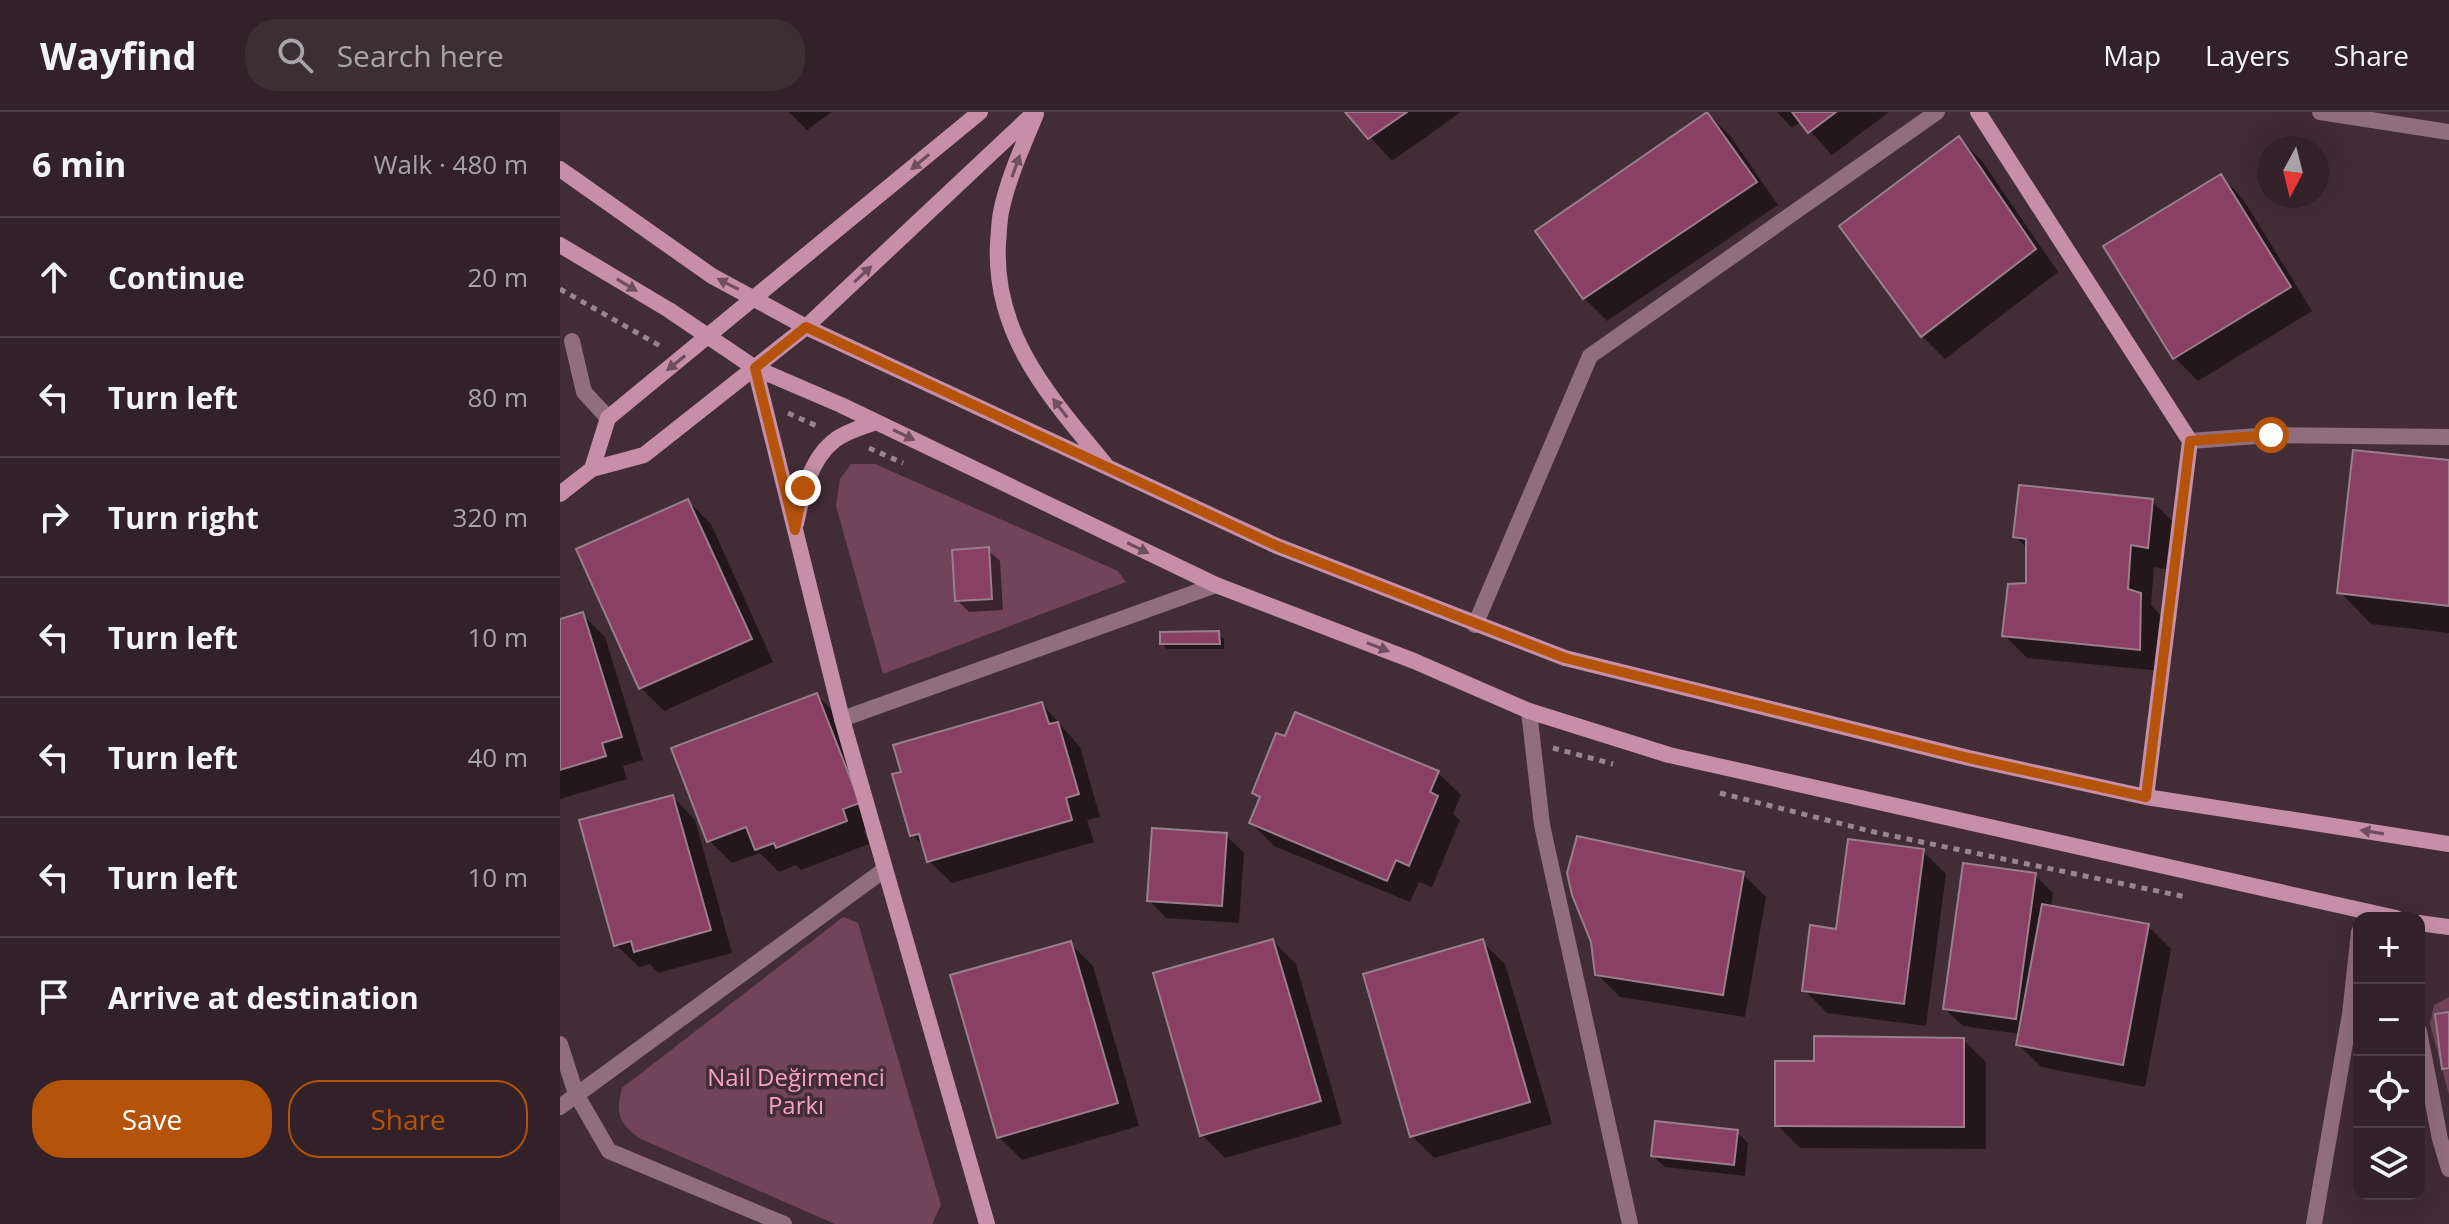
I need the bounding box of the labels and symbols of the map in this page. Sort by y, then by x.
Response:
north arrow [2257,136,2329,208]
one-way arrow [910,153,930,170]
one-way arrow [1010,154,1023,178]
one-way arrow [853,265,872,283]
one-way arrow [616,277,638,291]
one-way arrow [716,277,739,291]
one-way arrow [666,354,686,371]
one-way arrow [1052,398,1068,418]
route start [2253,417,2289,453]
one-way arrow [892,428,915,442]
route end [785,470,821,506]
one-way arrow [1126,541,1150,555]
one-way arrow [1366,641,1390,654]
one-way arrow [2359,825,2384,838]
park label: Nail Değirmenci Parkı [707,1060,885,1121]

